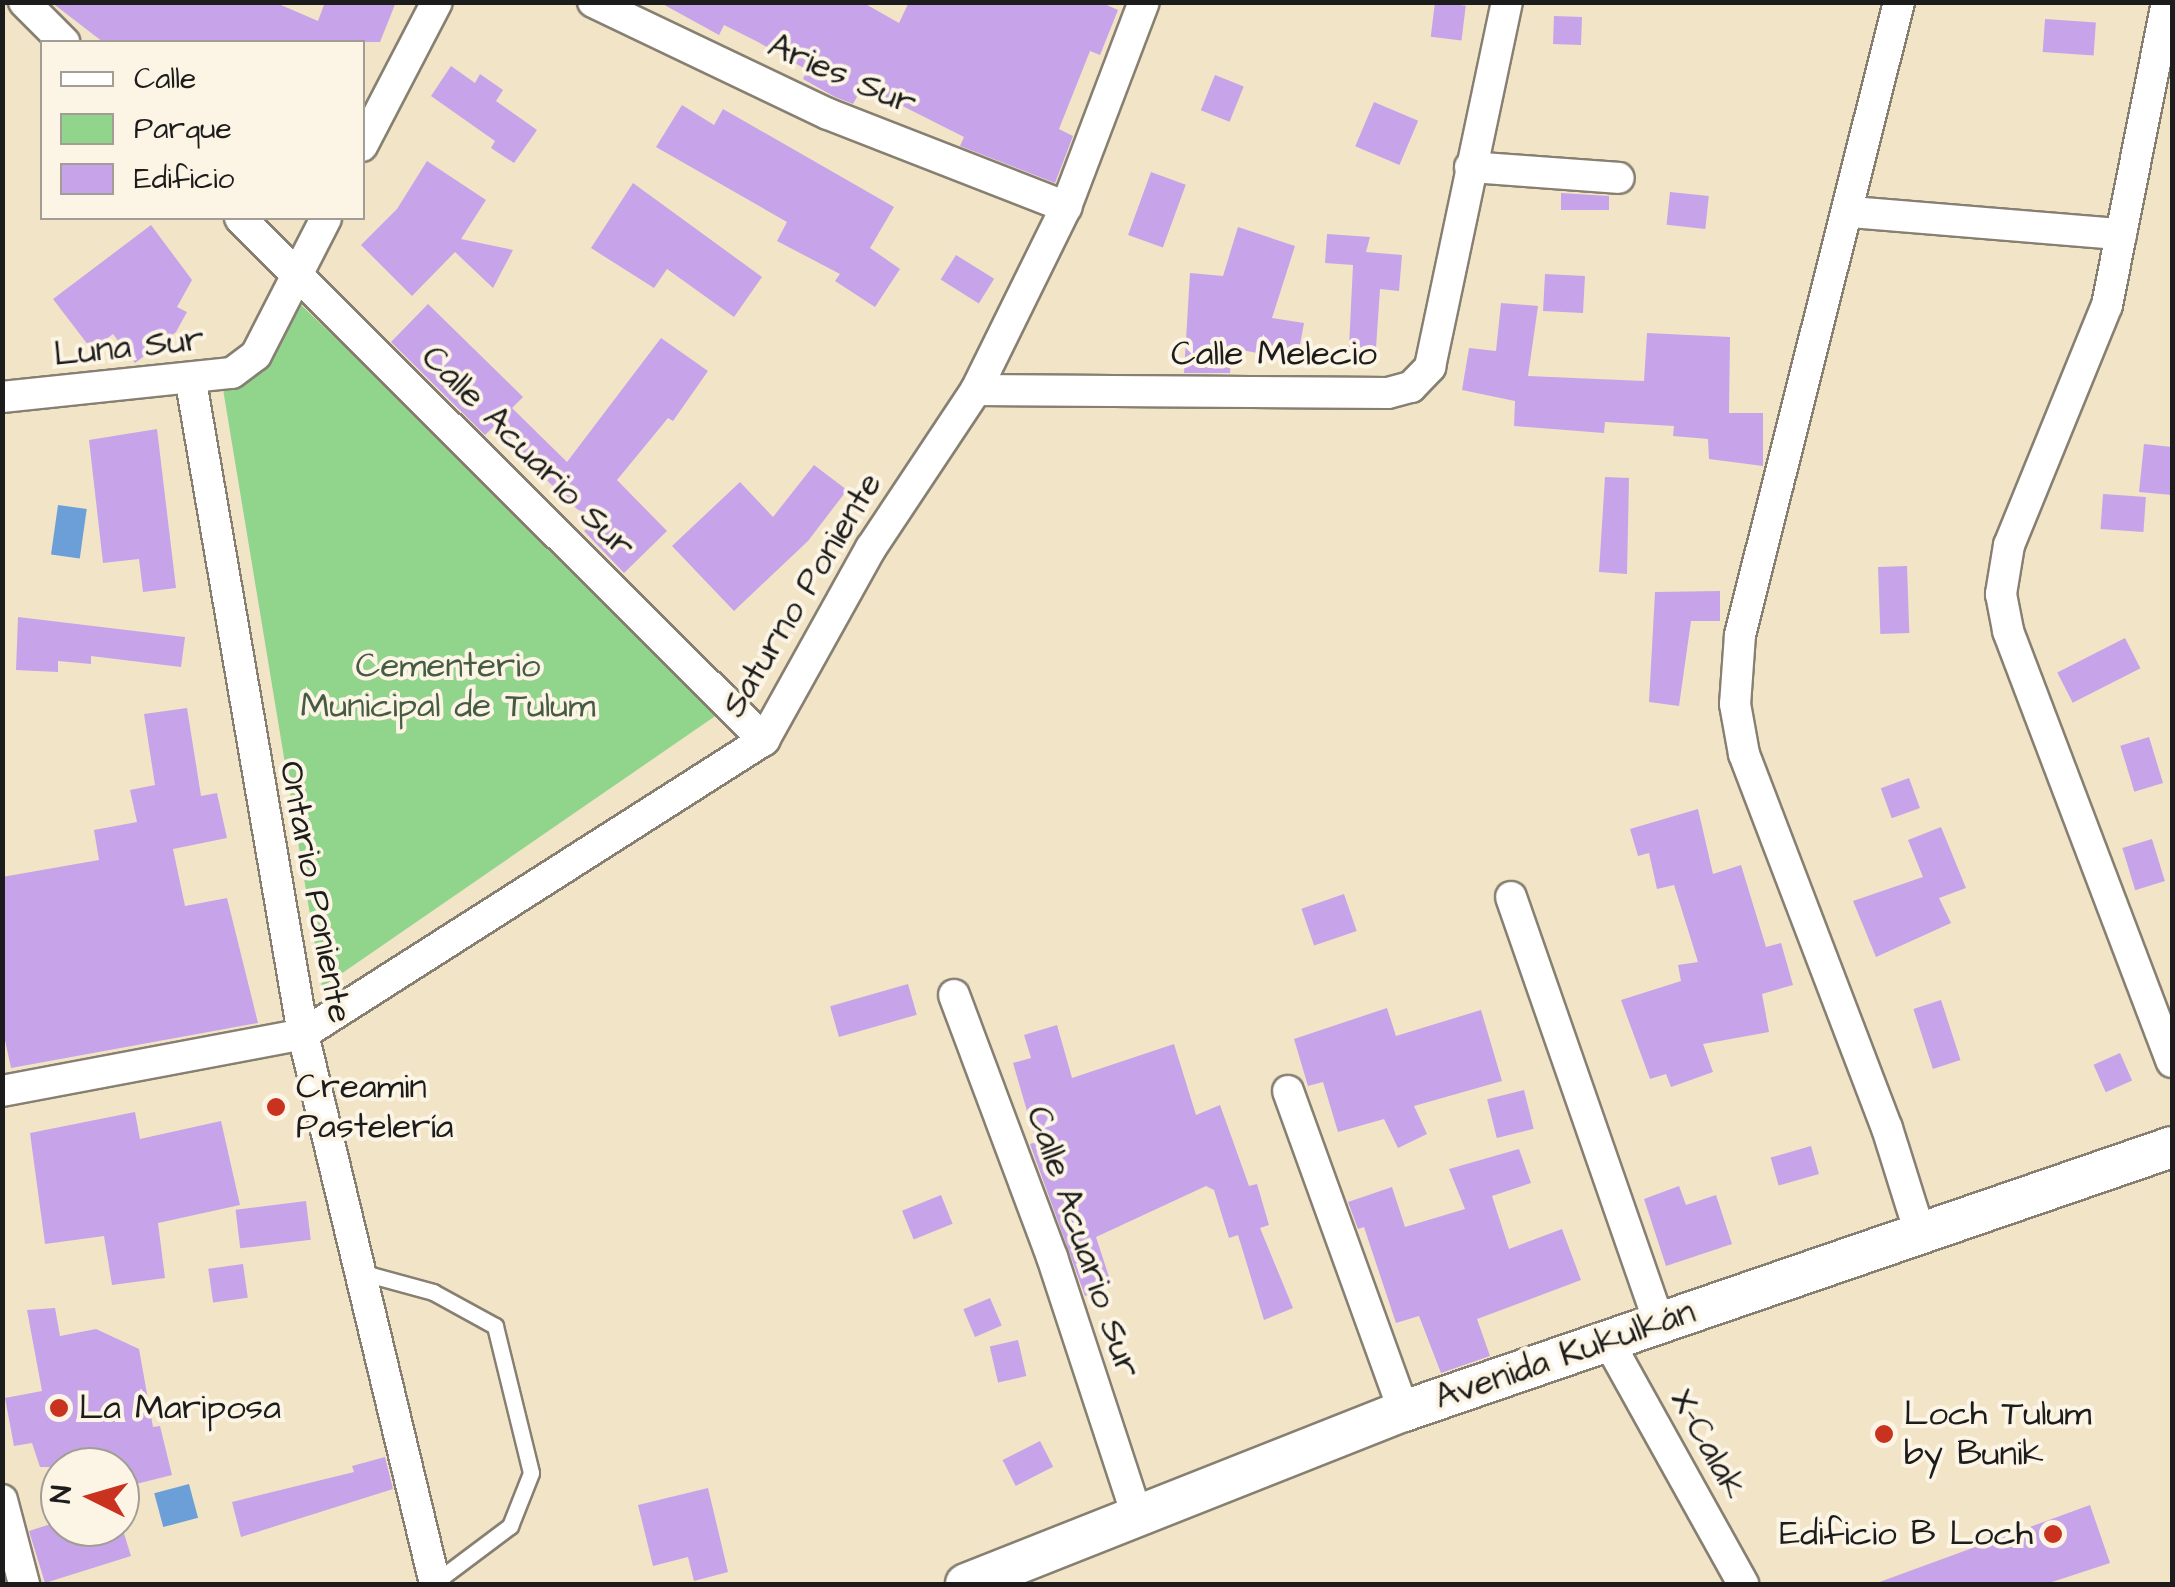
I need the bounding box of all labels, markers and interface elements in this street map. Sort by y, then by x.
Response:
street label: Aries Sur [761,25,923,125]
legend [40,40,365,220]
text: Calle [134,58,196,100]
text: Parque [134,108,232,150]
text: Edificio [134,158,234,200]
street label: Luna Sur [52,318,206,376]
street label: Calle Melecio [1171,333,1377,375]
street label: Calle Acuario Sur [413,337,643,567]
street label: Saturno Poniente [713,465,891,725]
park label: Cementerio Municipal de Tulum [301,645,595,727]
street label: Ontario Poniente [269,758,361,1026]
place label: Creamin Pastelería [296,1066,454,1148]
marker: Creamin Pastelería [265,1096,287,1118]
street label: Calle Acuario Sur [1017,1101,1149,1383]
street label: Avenida Kukulkán [1429,1291,1701,1419]
street label: X-Calak [1661,1382,1755,1506]
place label: La Mariposa [79,1387,281,1429]
place label: Loch Tulum by Bunik [1904,1393,2092,1475]
marker: La Mariposa [48,1397,70,1419]
marker: Loch Tulum by Bunik [1873,1423,1895,1445]
north arrow [40,1447,140,1547]
text: N [41,1484,82,1505]
place label: Edificio B Loch [1780,1513,2033,1555]
marker: Edificio B Loch [2042,1523,2064,1545]

